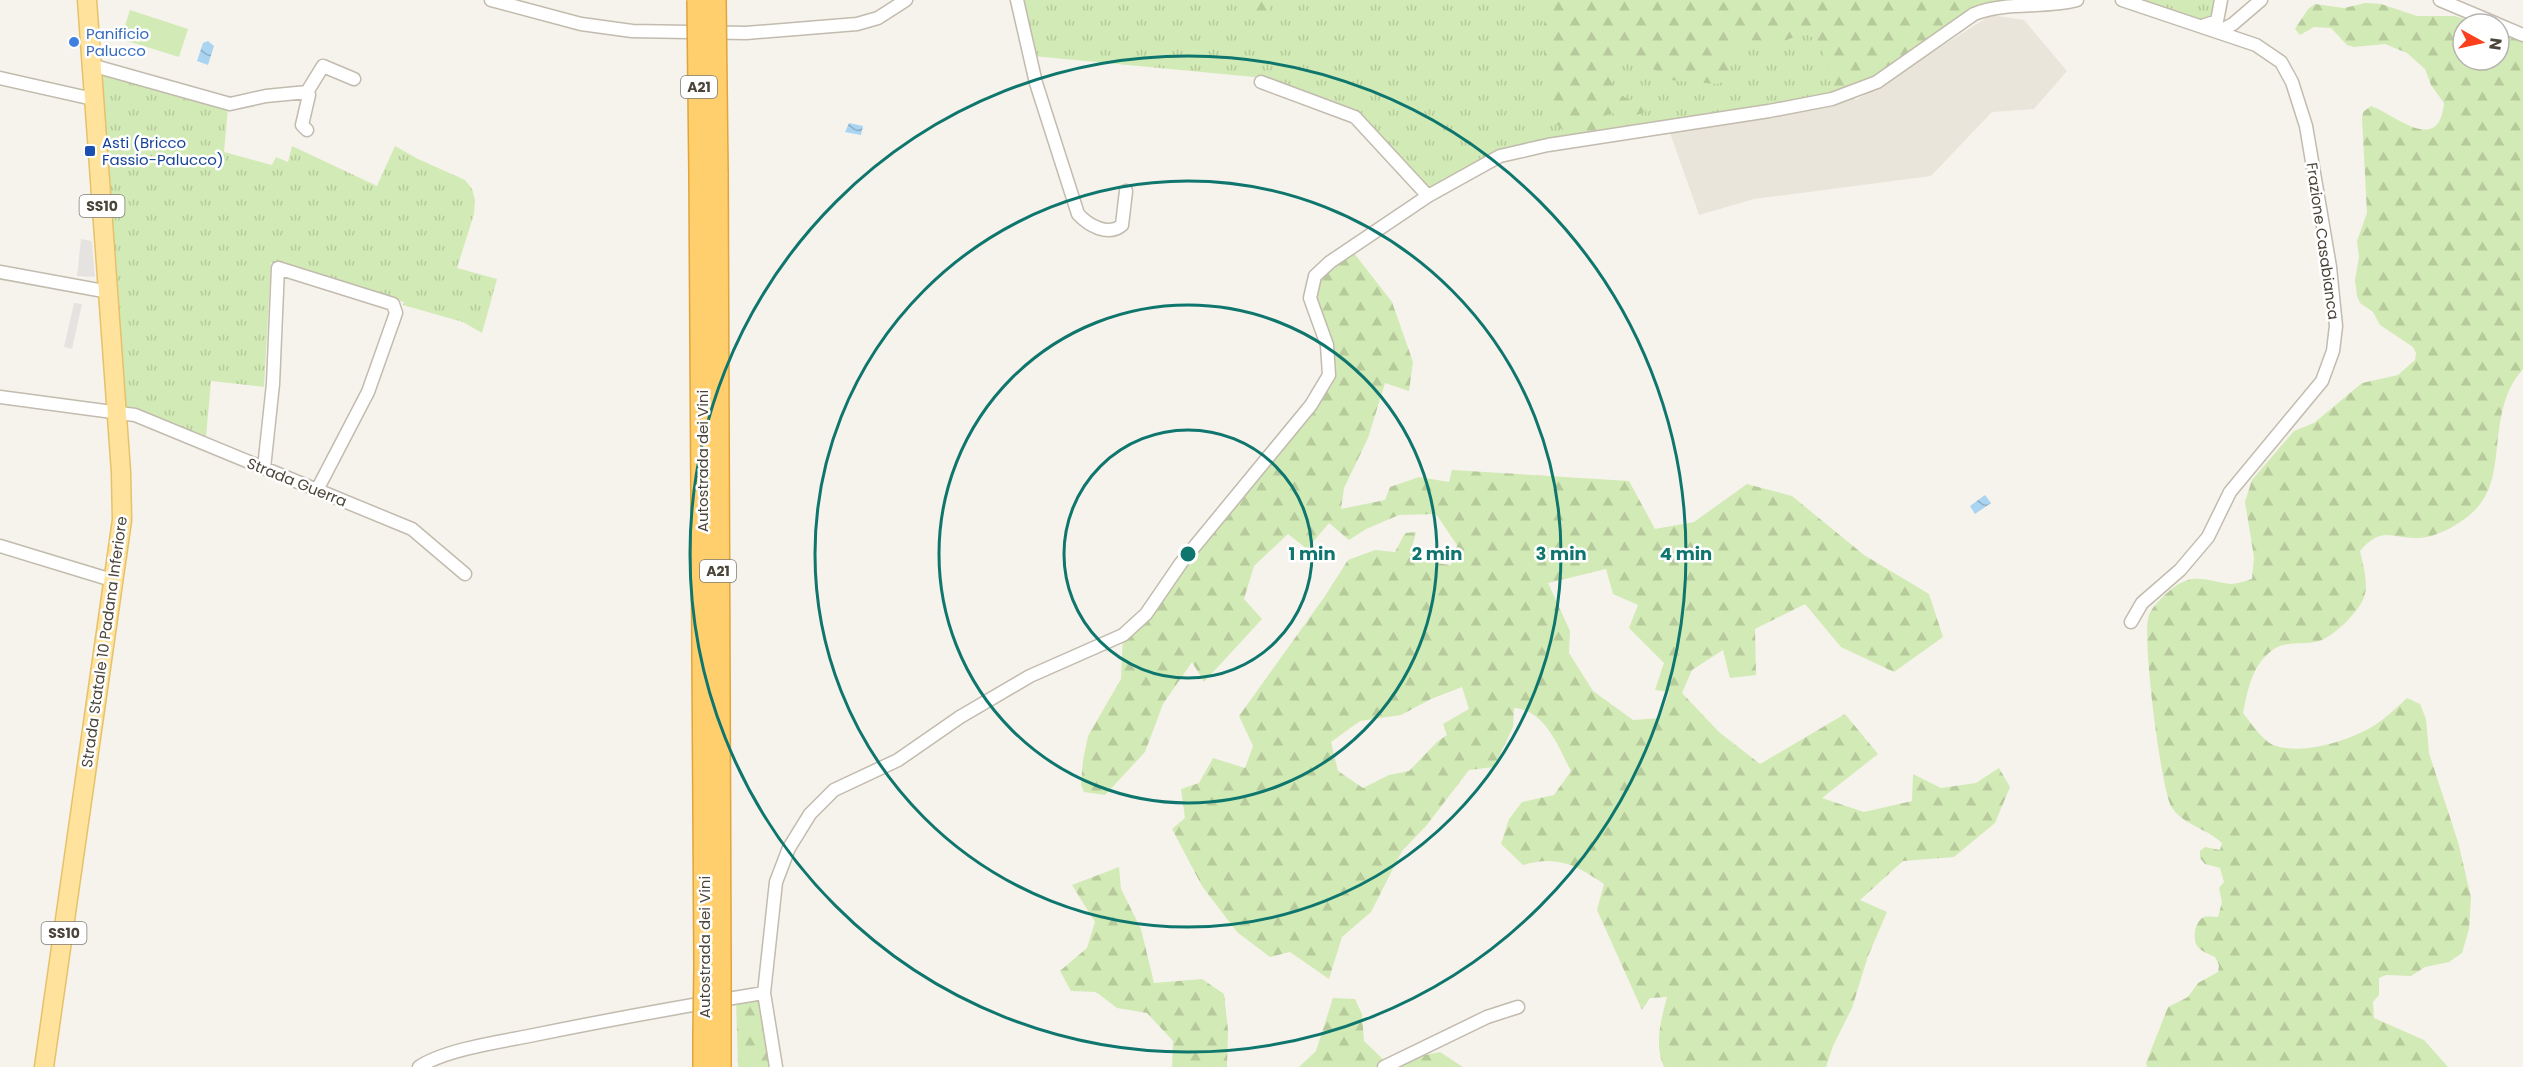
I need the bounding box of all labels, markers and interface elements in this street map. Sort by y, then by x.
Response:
north arrow [2451,12,2511,72]
place label: Panificio Palucco [86,23,149,61]
marker: Panificio Palucco [67,35,81,49]
text: N [2483,36,2508,52]
road number: A21 [681,76,717,98]
place label: Asti (Bricco Fassio-Palucco) [102,132,224,170]
marker: Asti (Bricco Fassio-Palucco) [83,144,97,158]
street label: Frazione Casabianca [2302,161,2344,321]
road number: SS10 [80,195,124,217]
street label: Autostrada dei Vini [692,390,713,532]
street label: Strada Guerra [244,452,350,512]
street label: Strada Statale 10 Padana Inferiore [76,515,132,769]
text: 1 min [1288,541,1336,566]
text: 2 min [1412,541,1462,566]
text: 3 min [1535,541,1587,566]
text: 4 min [1660,541,1712,566]
centre of rings [1178,544,1198,564]
road number: A21 [700,560,736,582]
street label: Autostrada dei Vini [694,876,715,1018]
road number: SS10 [42,922,86,944]

